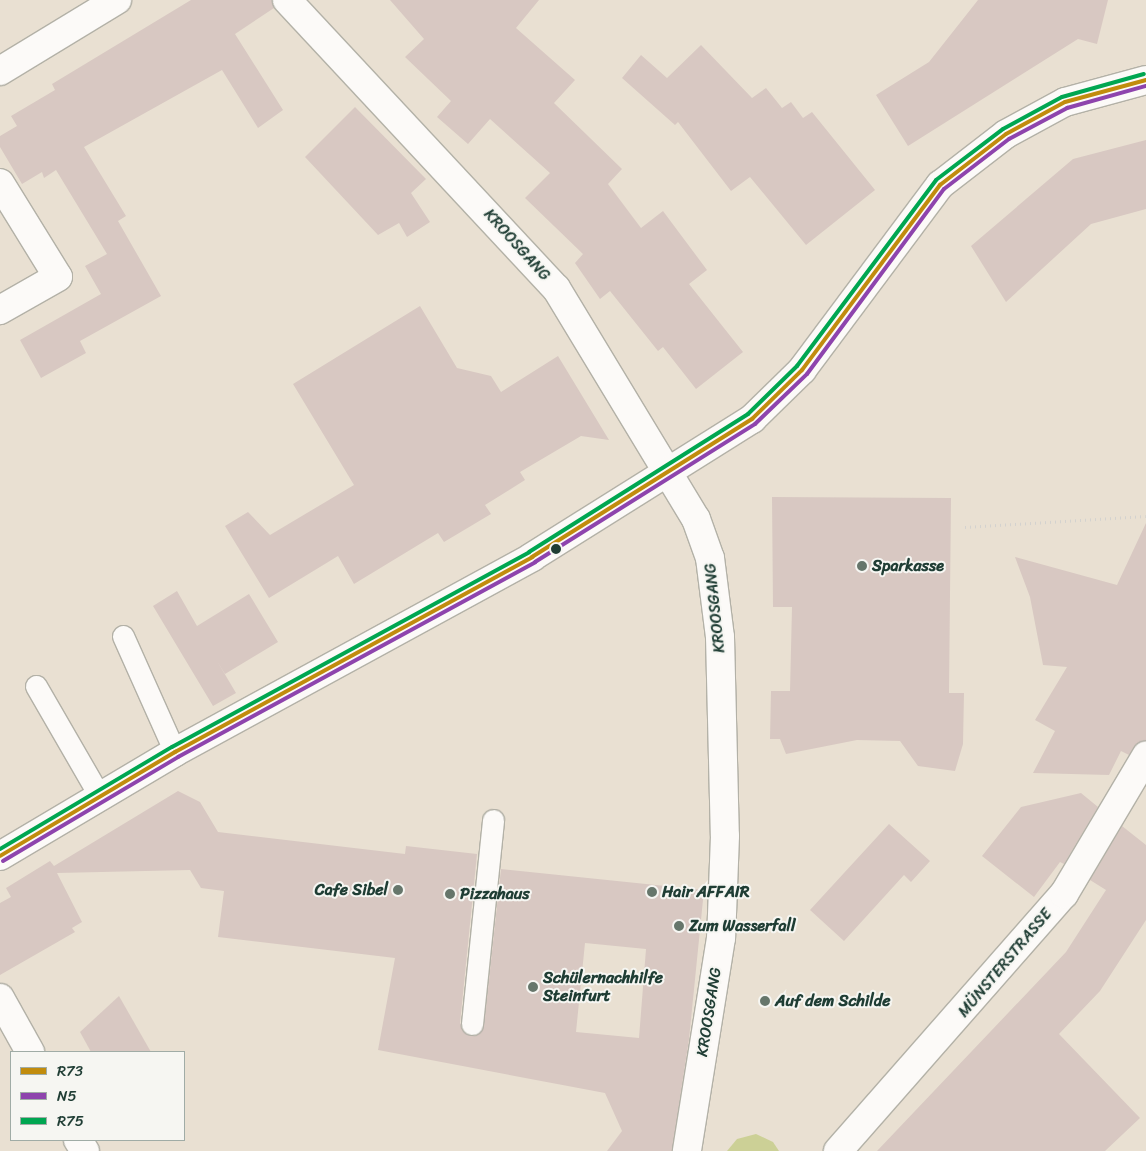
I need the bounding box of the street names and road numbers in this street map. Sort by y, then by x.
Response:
street label: KROOSGANG [480,205,554,285]
street label: KROOSGANG [701,562,729,654]
street label: MÜNSTERSTRASSE [954,905,1056,1021]
street label: KROOSGANG [692,966,726,1058]

